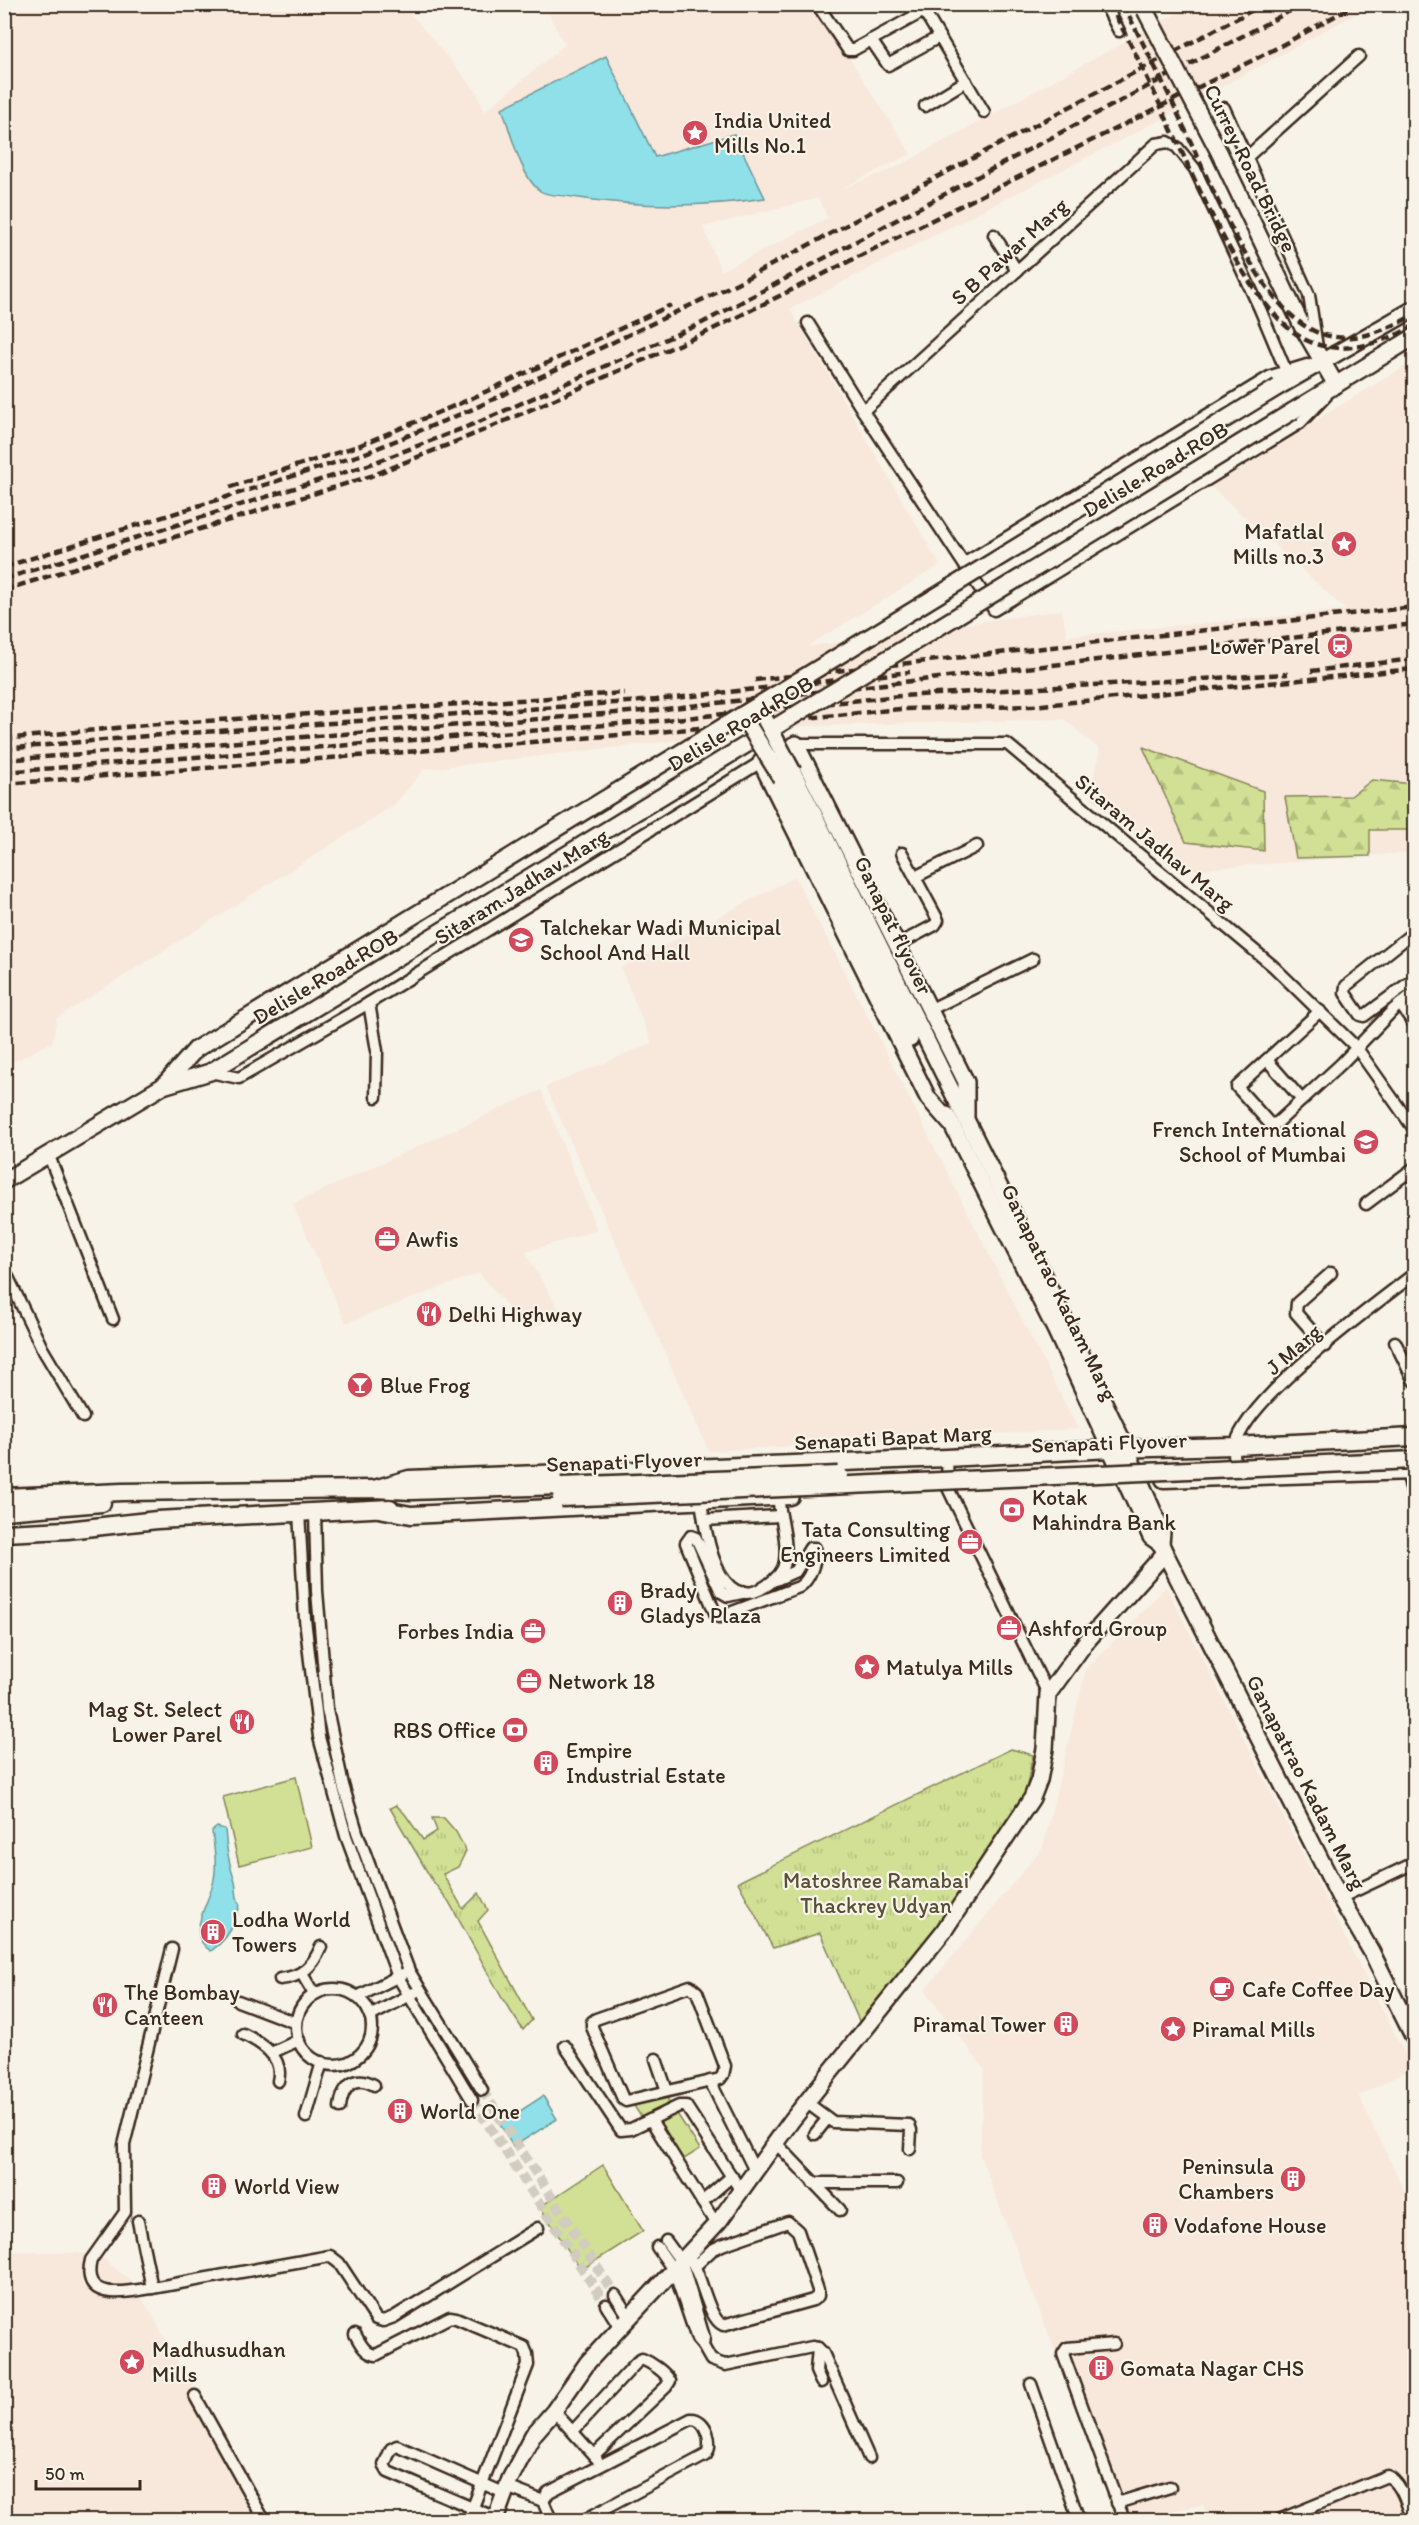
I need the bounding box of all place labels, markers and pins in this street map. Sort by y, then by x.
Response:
place label: India United Mills No.1 [714,107,831,159]
place icon: India United Mills No.1 [680,118,710,148]
place label: Mafatlal Mills no.3 [1233,518,1324,570]
place icon: Mafatlal Mills no.3 [1329,529,1359,559]
station icon: Lower Parel [1325,631,1355,661]
place label: Lower Parel [1210,633,1320,660]
place label: Talchekar Wadi Municipal School And Hall [540,914,781,966]
school or university icon: Talchekar Wadi Municipal School And Hall [506,925,536,955]
place label: French International School of Mumbai [1152,1116,1346,1168]
school or university icon: French International School of Mumbai [1351,1127,1381,1157]
office icon: Awfis [372,1224,402,1254]
place label: Awfis [406,1226,459,1253]
restaurant icon: Delhi Highway [414,1299,444,1329]
place label: Delhi Highway [448,1301,582,1328]
bar icon: Blue Frog [345,1370,375,1400]
place label: Blue Frog [380,1372,471,1399]
place label: Kotak Mahindra Bank [1032,1484,1176,1536]
bank icon: Kotak Mahindra Bank [997,1495,1027,1525]
place label: Tata Consulting Engineers Limited [780,1516,951,1568]
office icon: Tata Consulting Engineers Limited [955,1527,985,1557]
place label: Brady Gladys Plaza [640,1577,761,1629]
building icon: Brady Gladys Plaza [605,1588,635,1618]
office icon: Ashford Group [994,1613,1024,1643]
place label: Ashford Group [1028,1615,1167,1642]
office icon: Forbes India [518,1616,548,1646]
place label: Forbes India [397,1618,515,1645]
place icon: Matulya Mills [852,1652,882,1682]
place label: Matulya Mills [886,1654,1013,1681]
office icon: Network 18 [514,1666,544,1696]
place label: Network 18 [548,1668,655,1695]
place label: Mag St. Select Lower Parel [88,1696,222,1748]
restaurant icon: Mag St. Select Lower Parel [227,1707,257,1737]
bank icon: RBS Office [500,1715,530,1745]
place label: RBS Office [393,1717,496,1744]
place label: Empire Industrial Estate [566,1737,726,1789]
building icon: Empire Industrial Estate [531,1748,561,1778]
place label: Lodha World Towers [232,1906,350,1958]
building icon: Lodha World Towers [198,1917,228,1947]
cafe icon: Cafe Coffee Day [1207,1974,1237,2004]
place label: Cafe Coffee Day [1242,1976,1395,2003]
place label: The Bombay Canteen [124,1979,240,2031]
restaurant icon: The Bombay Canteen [90,1990,120,2020]
building icon: Piramal Tower [1051,2009,1081,2039]
place label: Piramal Tower [913,2011,1047,2038]
place icon: Piramal Mills [1158,2014,1188,2044]
place label: Piramal Mills [1192,2016,1315,2043]
building icon: World One [385,2096,415,2126]
place label: World One [420,2098,520,2125]
place label: Peninsula Chambers [1178,2153,1275,2205]
building icon: Peninsula Chambers [1278,2164,1308,2194]
building icon: World View [199,2171,229,2201]
place label: World View [234,2173,339,2200]
building icon: Vodafone House [1140,2210,1170,2240]
place label: Vodafone House [1174,2212,1327,2239]
place label: Madhusudhan Mills [152,2336,286,2388]
place icon: Madhusudhan Mills [117,2347,147,2377]
building icon: Gomata Nagar CHS [1086,2353,1116,2383]
place label: Gomata Nagar CHS [1120,2355,1304,2382]

